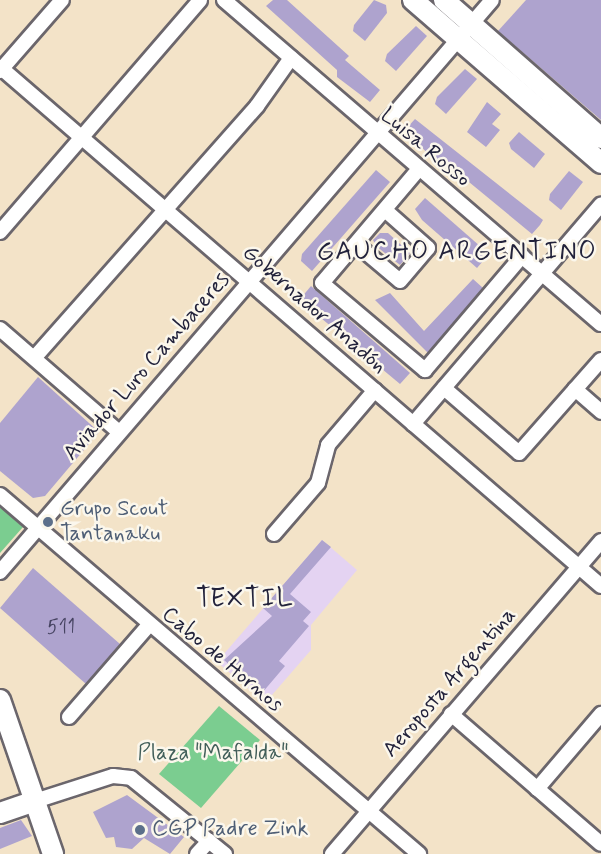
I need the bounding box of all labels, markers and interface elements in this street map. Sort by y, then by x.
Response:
street label: Luisa Rosso [375,103,475,193]
district label: GAUCHO ARGENTINO [321,237,593,269]
street label: Gobernador Anadón [237,241,391,379]
street label: Aviador Luro Cambaceres [58,267,236,467]
place label: Grupo Scout Tantanaku [60,496,167,548]
marker: Grupo Scout Tantanaku [41,515,55,529]
district label: TEXTIL [193,584,297,616]
street label: Cabo de Hornos [156,602,288,718]
street label: Aeroposta Argentina [378,603,522,763]
house number: 511 [47,615,75,639]
park label: Plaza "Mafalda" [138,741,288,767]
place label: CGP Padre Zink [152,817,308,843]
marker: CGP Padre Zink [133,823,147,837]

